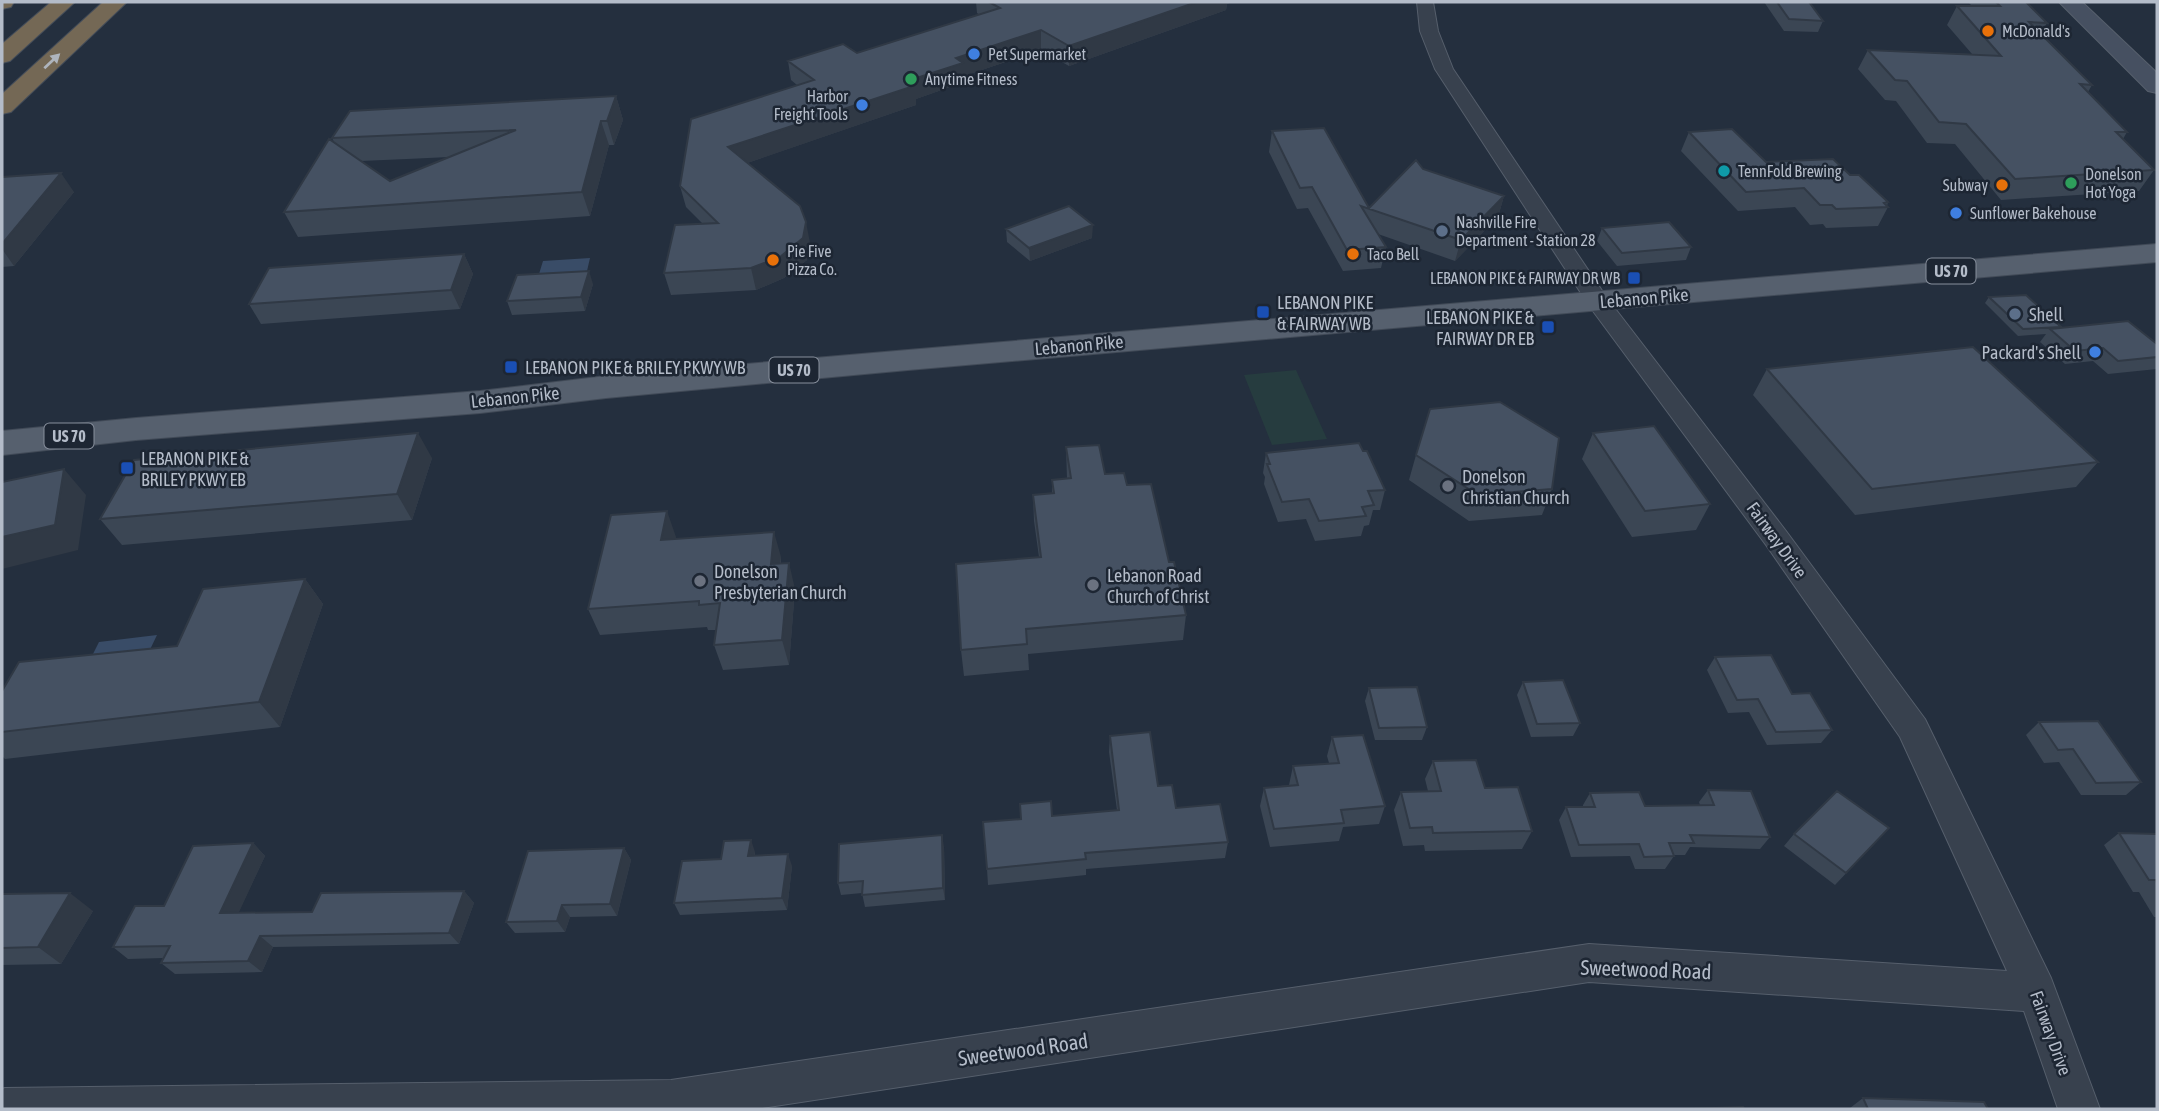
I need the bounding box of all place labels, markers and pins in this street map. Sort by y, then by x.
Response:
place label: McDonald's [2002,22,2071,40]
marker: McDonald's [1980,23,1996,39]
place label: Pet Supermarket [988,45,1086,64]
marker: Pet Supermarket [966,46,982,62]
place label: Anytime Fitness [925,70,1018,89]
marker: Anytime Fitness [903,71,919,87]
place label: Harbor Freight Tools [774,87,848,124]
marker: Harbor Freight Tools [854,97,870,113]
place label: TennFold Brewing [1738,162,1842,181]
marker: TennFold Brewing [1716,163,1732,179]
place label: Donelson Hot Yoga [2085,165,2142,202]
marker: Donelson Hot Yoga [2063,175,2079,191]
place label: Subway [1943,176,1988,195]
marker: Subway [1994,177,2010,193]
place label: Sunflower Bakehouse [1970,204,2097,222]
marker: Sunflower Bakehouse [1948,205,1964,221]
place label: Nashville Fire Department - Station 28 [1456,213,1596,250]
marker: Nashville Fire Department - Station 28 [1434,223,1450,239]
place label: Pie Five Pizza Co. [787,242,837,278]
place label: Taco Bell [1367,245,1420,263]
marker: Taco Bell [1345,246,1361,262]
marker: Pie Five Pizza Co. [765,252,781,268]
place label: LEBANON PIKE & FAIRWAY DR WB [1430,269,1620,287]
marker: LEBANON PIKE & FAIRWAY DR WB [1626,270,1642,286]
place label: LEBANON PIKE & FAIRWAY WB [1277,292,1373,334]
marker: LEBANON PIKE & FAIRWAY WB [1255,304,1271,320]
place label: Shell [2029,304,2063,325]
marker: Shell [2007,306,2023,322]
place label: LEBANON PIKE & FAIRWAY DR EB [1426,307,1535,349]
marker: LEBANON PIKE & FAIRWAY DR EB [1540,319,1556,335]
place label: Packard's Shell [1982,342,2081,363]
marker: Packard's Shell [2087,344,2103,360]
place label: LEBANON PIKE & BRILEY PKWY WB [525,357,746,378]
marker: LEBANON PIKE & BRILEY PKWY WB [503,359,519,375]
place label: LEBANON PIKE & BRILEY PKWY EB [141,448,250,490]
marker: LEBANON PIKE & BRILEY PKWY EB [119,460,135,476]
place label: Donelson Christian Church [1462,466,1570,508]
marker: Donelson Christian Church [1440,478,1456,494]
place label: Donelson Presbyterian Church [714,561,847,603]
place label: Lebanon Road Church of Christ [1107,565,1209,607]
marker: Donelson Presbyterian Church [692,573,708,589]
marker: Lebanon Road Church of Christ [1085,577,1101,593]

